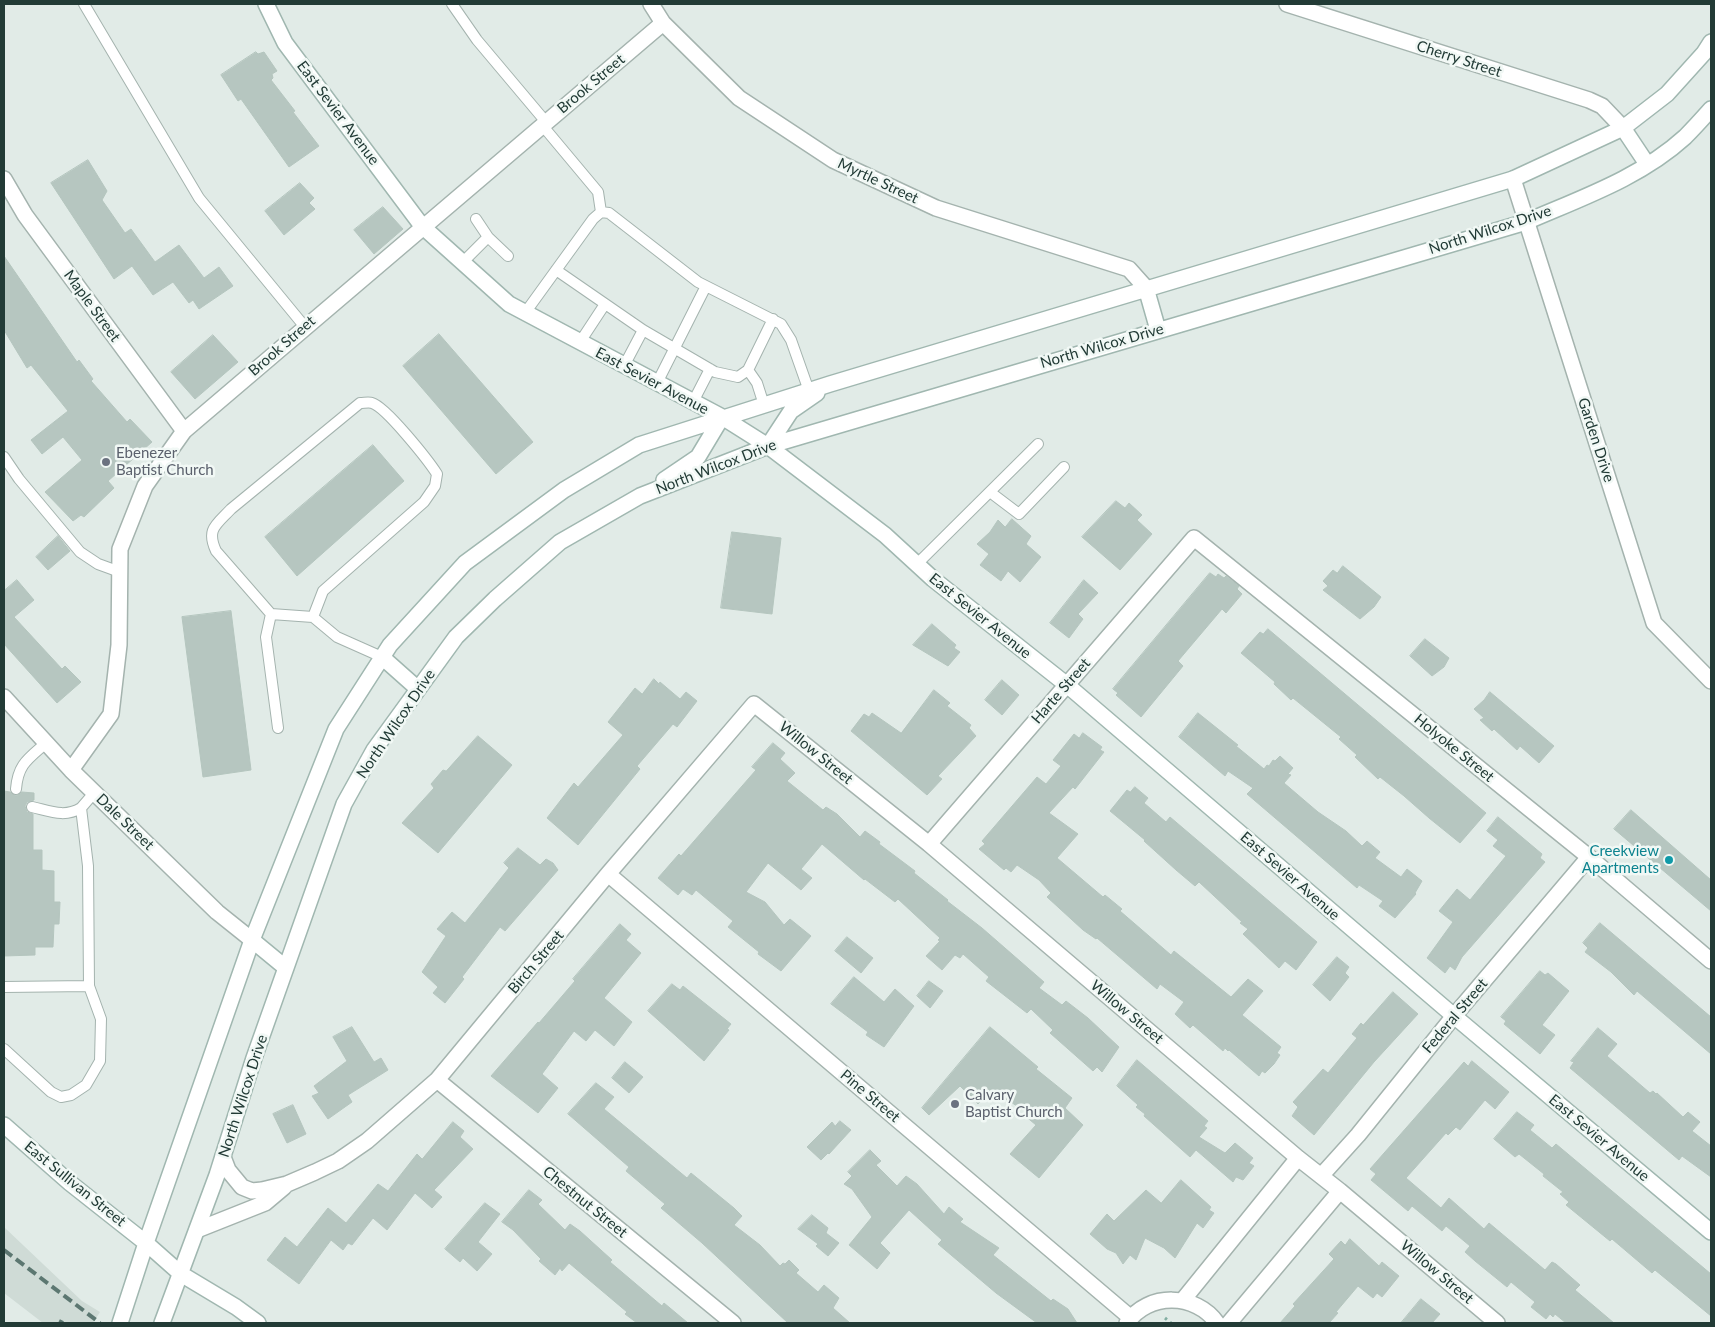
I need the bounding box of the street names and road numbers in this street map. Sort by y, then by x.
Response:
street label: Cherry Street [1414,37,1504,81]
street label: Brook Street [554,51,628,117]
street label: East Sevier Avenue [293,57,383,169]
street label: Myrtle Street [835,154,921,208]
street label: North Wilcox Drive [1427,202,1553,258]
street label: Maple Street [60,267,124,345]
street label: Brook Street [245,312,319,380]
street label: North Wilcox Drive [1038,320,1166,372]
street label: East Sevier Avenue [592,344,712,418]
street label: Garden Drive [1574,395,1618,485]
street label: North Wilcox Drive [653,436,779,498]
street label: East Sevier Avenue [925,569,1035,663]
street label: Harte Street [1028,655,1094,727]
street label: North Wilcox Drive [353,666,439,782]
street label: Holyoke Street [1410,710,1498,786]
street label: Willow Street [775,718,857,788]
street label: Dale Street [92,790,158,854]
street label: East Sevier Avenue [1237,828,1343,924]
street label: Birch Street [504,927,568,997]
street label: Federal Street [1419,975,1491,1057]
street label: Willow Street [1087,976,1167,1048]
street label: North Wilcox Drive [215,1033,271,1159]
street label: Pine Street [837,1066,903,1126]
street label: East Sevier Avenue [1545,1091,1653,1185]
street label: East Sullivan Street [21,1138,129,1230]
street label: Chestnut Street [539,1162,631,1242]
street label: Willow Street [1397,1236,1477,1308]

